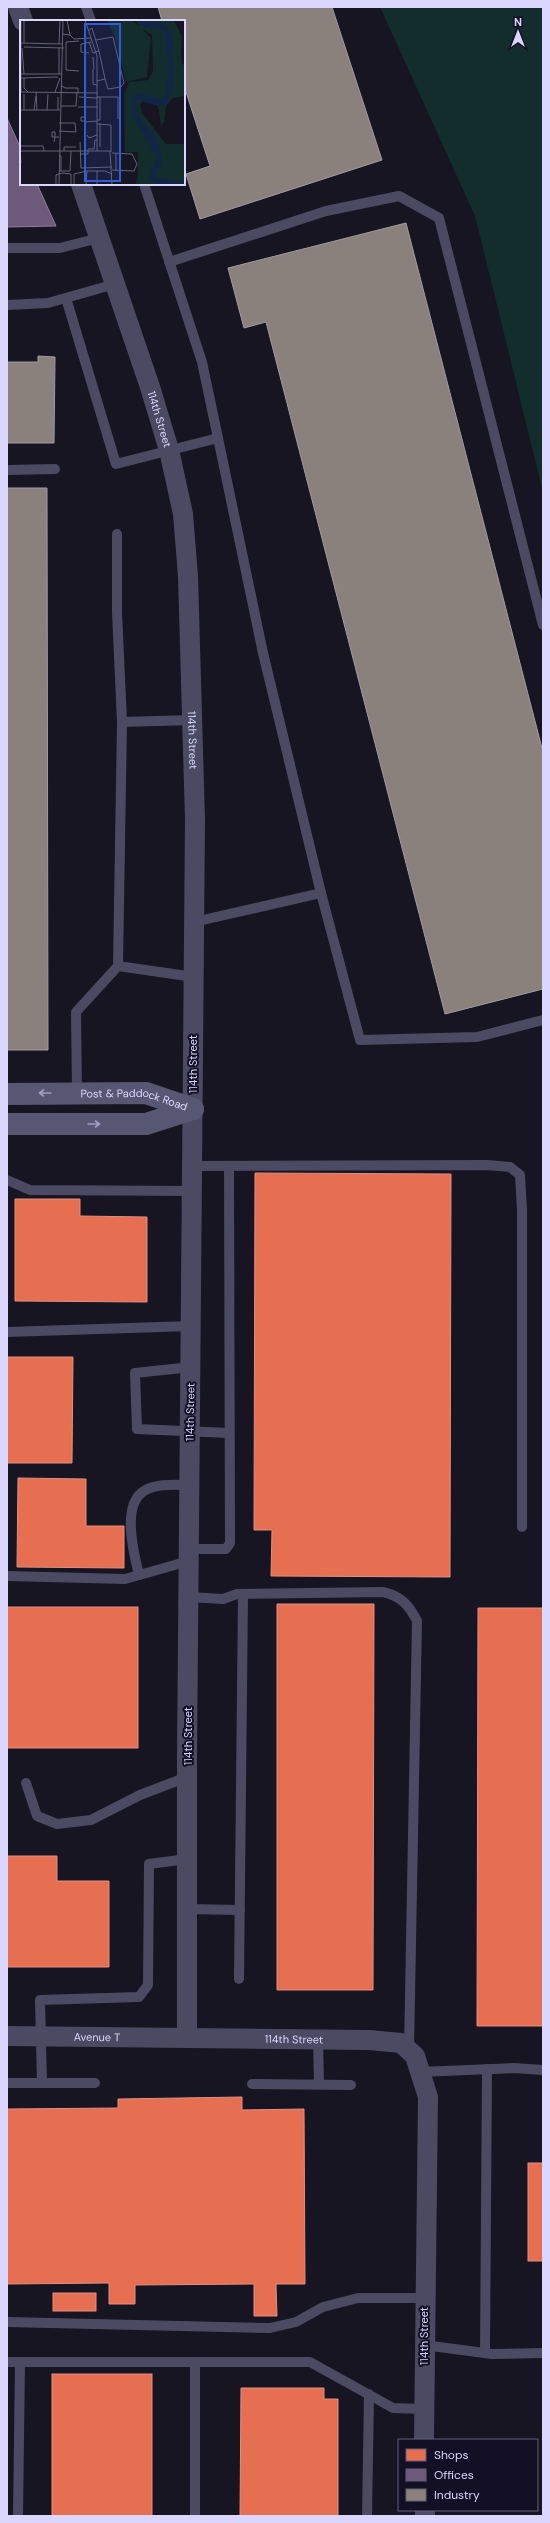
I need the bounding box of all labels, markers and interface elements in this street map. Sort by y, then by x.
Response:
north arrow [498,12,538,52]
text: N [514,15,522,29]
inset map [20,20,185,185]
street label: 114th Street [145,389,175,449]
street label: 114th Street [185,711,201,769]
street label: 114th Street [186,1035,200,1093]
street label: Post & Paddock Road [80,1086,190,1114]
one-way arrow [39,1089,52,1097]
one-way arrow [87,1120,100,1128]
street label: 114th Street [182,1383,198,1441]
street label: 114th Street [181,1707,195,1765]
street label: Avenue T [74,2030,120,2044]
street label: 114th Street [265,2032,323,2046]
street label: 114th Street [417,2307,431,2365]
legend [398,2439,538,2511]
text: Shops [434,2447,469,2463]
text: Offices [434,2467,474,2483]
text: Industry [434,2487,480,2503]

